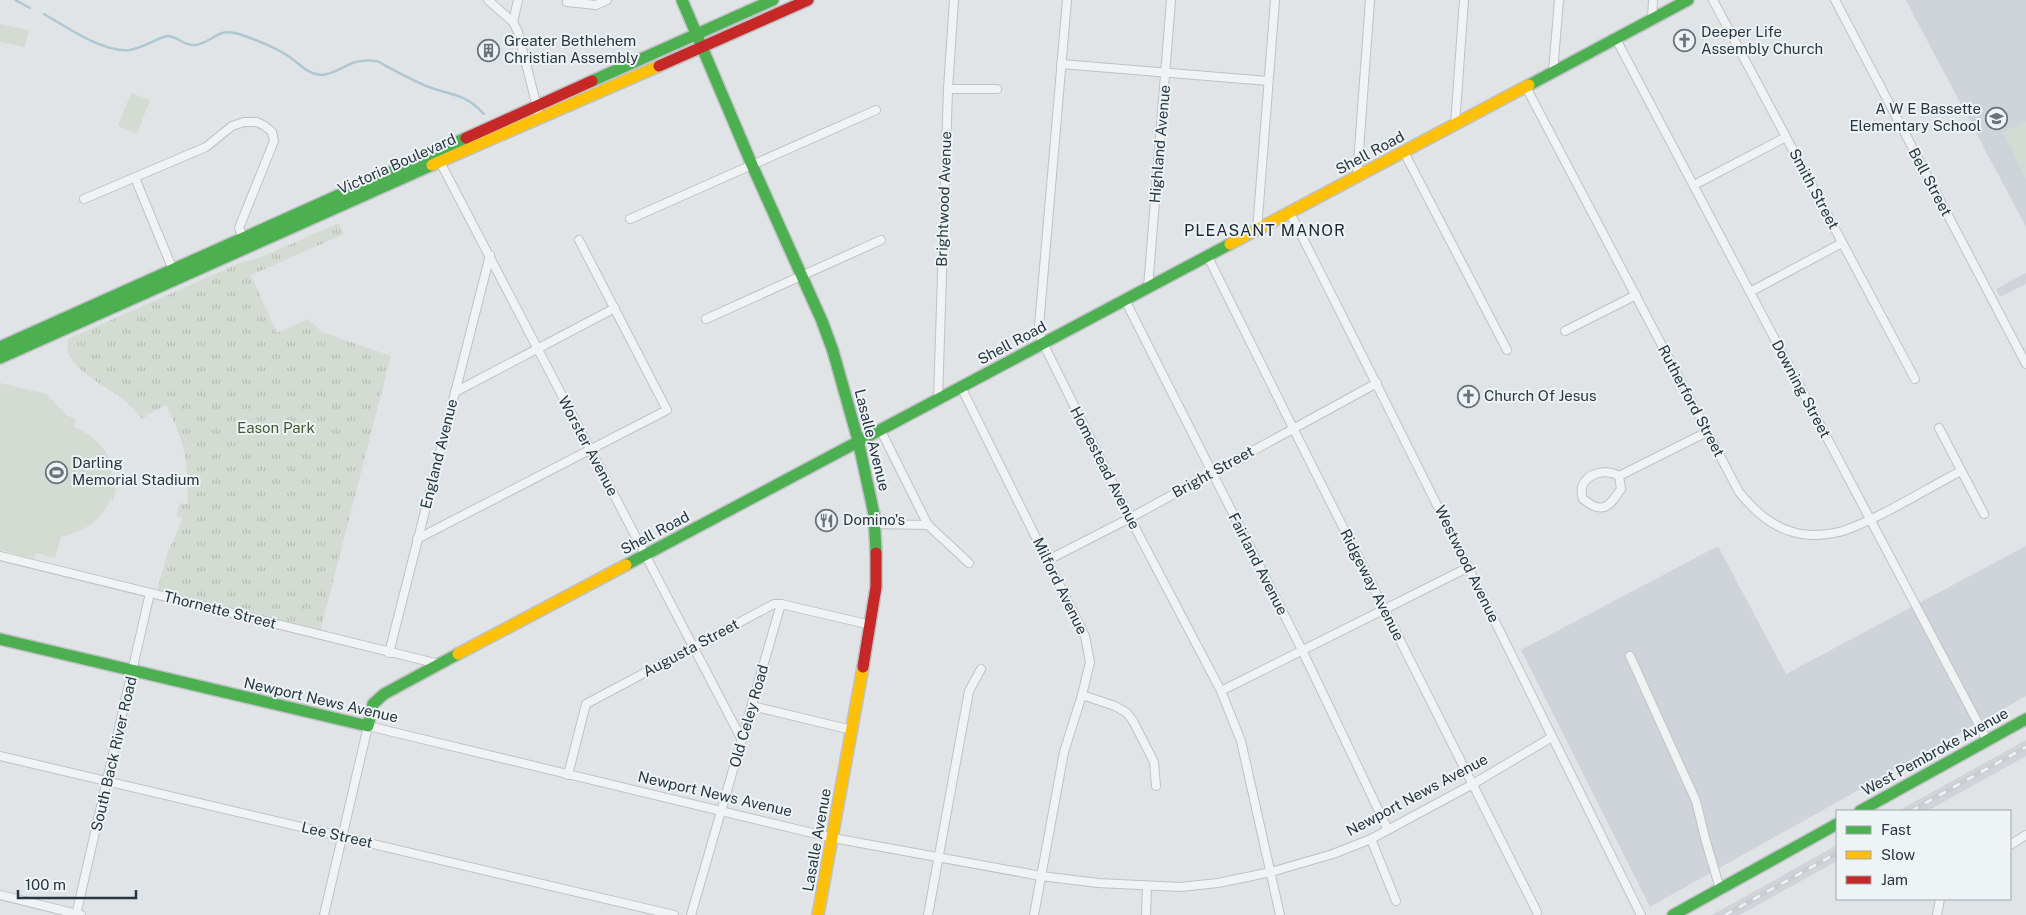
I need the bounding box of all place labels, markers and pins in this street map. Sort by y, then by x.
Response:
place label: Deeper Life Assembly Church [1701,23,1823,57]
church icon: Deeper Life Assembly Church [1673,29,1697,53]
place label: Greater Bethlehem Christian Assembly [504,32,638,66]
building icon: Greater Bethlehem Christian Assembly [476,38,500,62]
place label: A W E Bassette Elementary School [1849,100,1981,134]
school or university icon: A W E Bassette Elementary School [1985,106,2009,130]
church icon: Church Of Jesus [1456,384,1480,408]
place label: Church Of Jesus [1484,387,1597,404]
place label: Darling Memorial Stadium [72,454,200,488]
sports icon: Darling Memorial Stadium [44,460,68,484]
restaurant icon: Domino's [815,508,839,532]
place label: Domino's [843,511,905,528]

